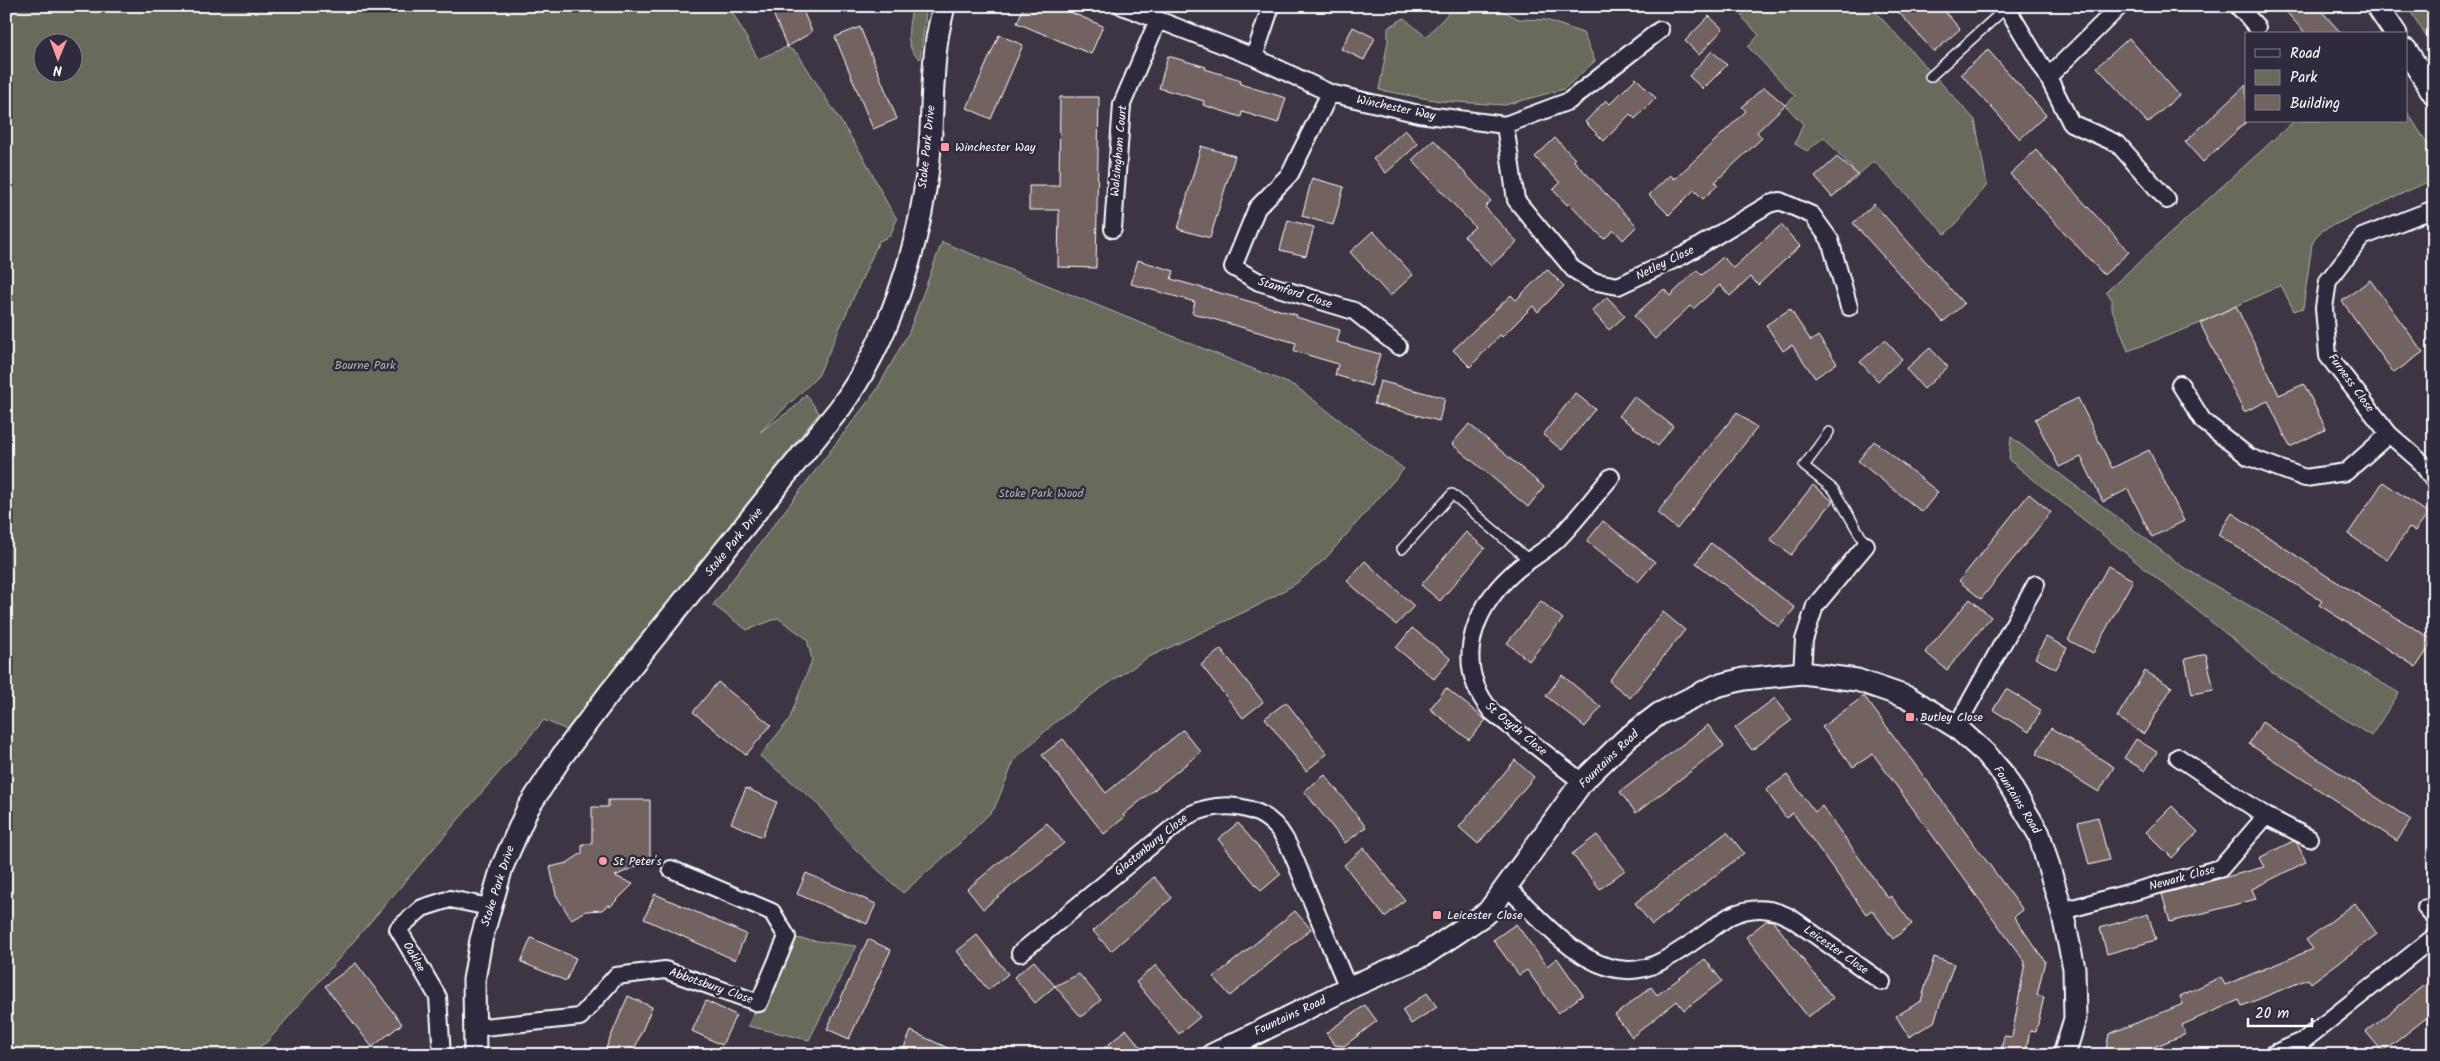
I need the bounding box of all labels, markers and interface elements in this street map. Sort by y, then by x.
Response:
north arrow [32,32,82,82]
legend [2245,32,2408,122]
text: Road [2290,42,2321,66]
text: N [53,59,62,81]
text: Park [2290,66,2318,90]
street label: Winchester Way [1355,90,1438,126]
text: Building [2290,92,2340,116]
street label: Stoke Park Drive [913,104,941,190]
street label: Walsingham Court [1106,104,1132,197]
place label: Winchester Way [955,138,1036,157]
marker: Winchester Way [939,141,951,153]
street label: Netley Close [1633,240,1698,285]
street label: Stamford Close [1255,272,1335,314]
street label: Furness Close [2323,350,2379,417]
park label: Bourne Park [334,356,396,375]
park label: Stoke Park Wood [998,484,1085,503]
street label: Stoke Park Drive [700,503,768,581]
street label: St Osyth Close [1481,697,1552,761]
place label: Butley Close [1920,708,1984,727]
marker: Butley Close [1904,711,1916,723]
street label: Fountains Road [1575,725,1644,793]
street label: Fountains Road [1988,762,2046,839]
street label: Glastonbury Close [1110,809,1192,881]
street label: Stoke Park Drive [476,843,520,929]
place label: St Peter's [613,852,662,871]
marker: St Peter's [597,855,609,867]
street label: Newark Close [2147,860,2218,896]
place label: Leicester Close [1447,906,1523,925]
marker: Leicester Close [1431,909,1443,921]
street label: Leicester Close [1800,921,1873,980]
street label: Oaklee [398,938,431,976]
street label: Abbotsbury Close [666,963,756,1009]
street label: Fountains Road [1251,991,1330,1041]
scale bar [2248,996,2311,1028]
text: 20 m [2255,1002,2289,1026]

